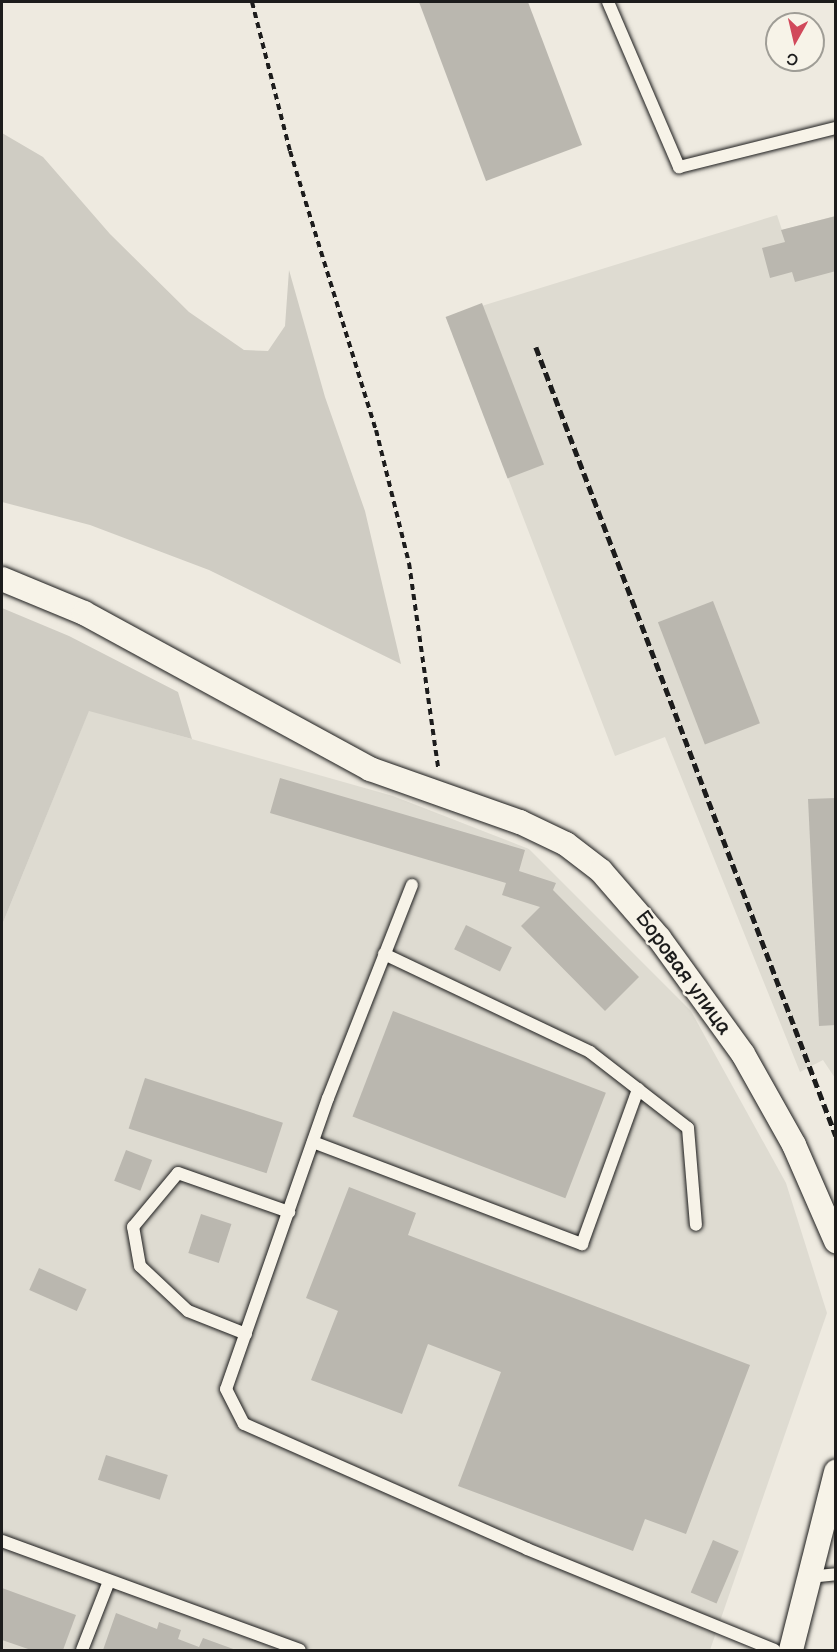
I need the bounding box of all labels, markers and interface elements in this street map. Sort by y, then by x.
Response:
north arrow [765,12,825,72]
text: С [786,48,800,69]
street label: Боровая улица [630,906,736,1040]

